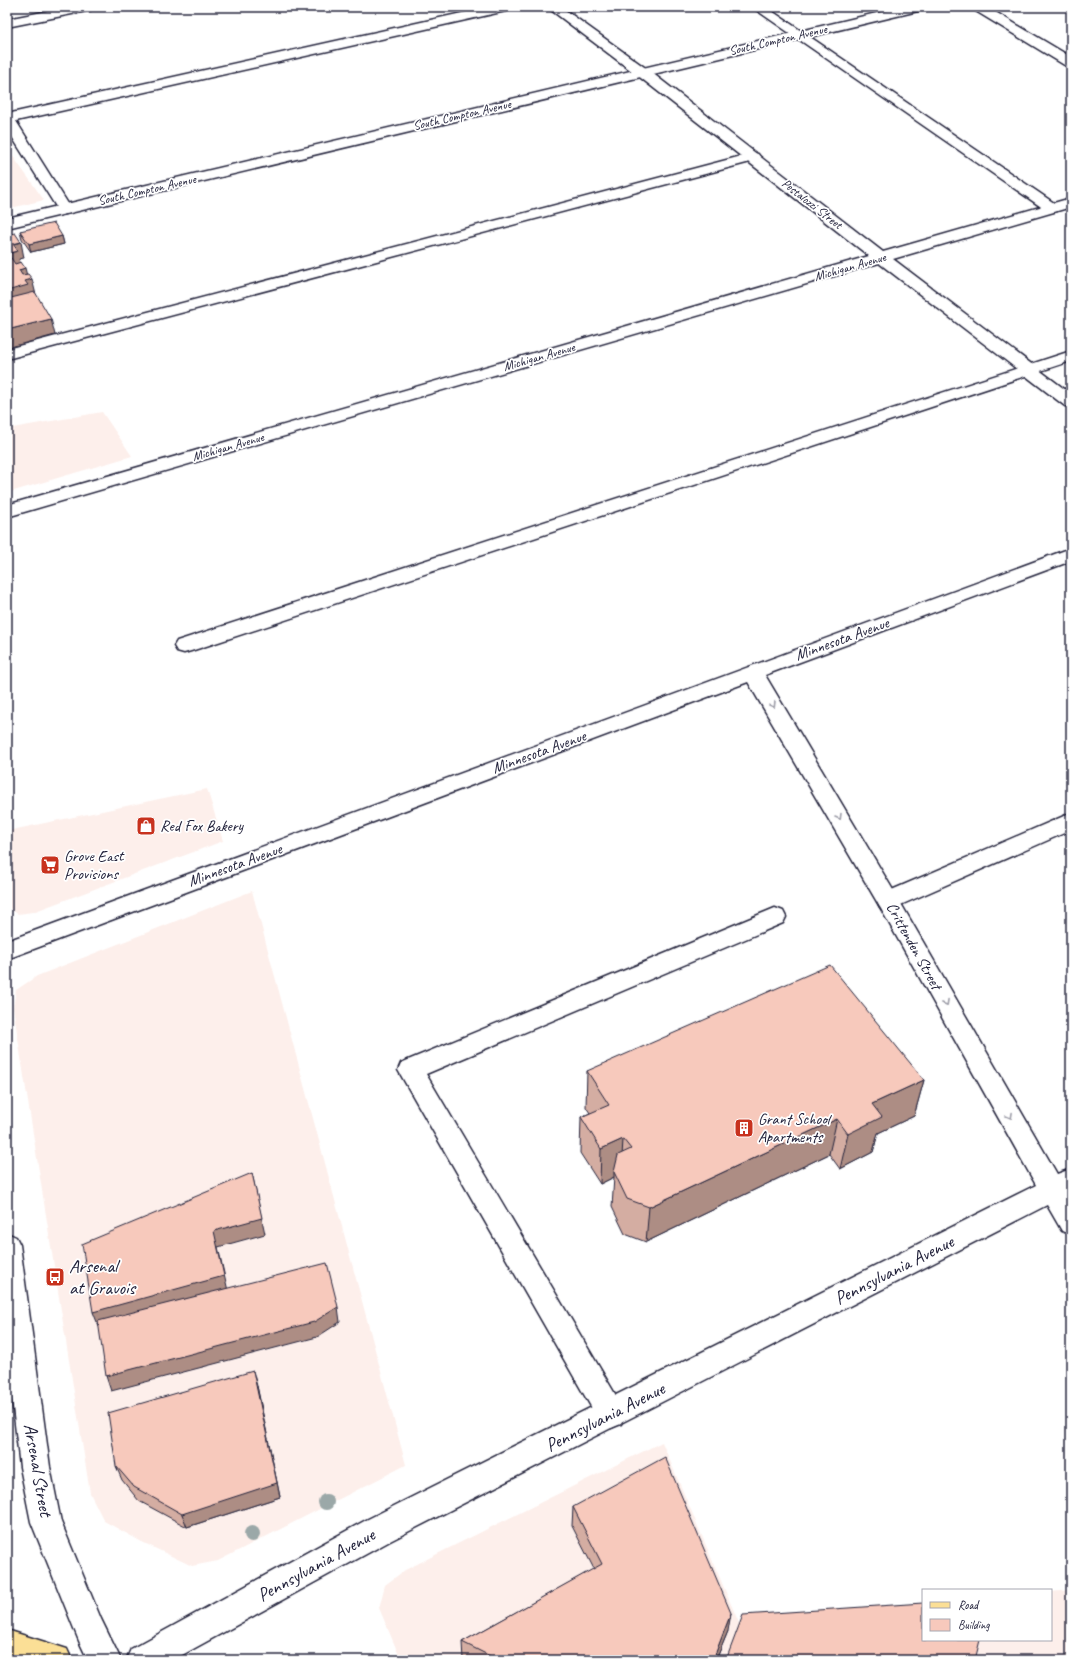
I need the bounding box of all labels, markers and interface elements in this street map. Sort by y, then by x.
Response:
street label: South Compton Avenue [728,21,829,59]
street label: South Compton Avenue [412,96,513,134]
street label: South Compton Avenue [97,171,198,209]
street label: Pestalozzi Street [778,175,847,234]
street label: Michigan Avenue [812,249,888,285]
street label: Michigan Avenue [501,339,577,375]
street label: Michigan Avenue [190,429,266,465]
street label: Minnesota Avenue [792,612,893,665]
one-way arrow [768,701,775,708]
street label: Minnesota Avenue [489,725,590,778]
one-way arrow [834,813,841,820]
shop icon: Red Fox Bakery [135,815,157,837]
place label: Red Fox Bakery [160,816,244,836]
street label: Minnesota Avenue [185,838,286,891]
place label: Grove East Provisions [64,846,125,884]
supermarket icon: Grove East Provisions [39,854,61,876]
street label: Crittenden Street [882,899,948,996]
one-way arrow [941,999,948,1006]
place label: Grant School Apartments [758,1109,833,1147]
one-way arrow [1005,1112,1012,1119]
building icon: Grant School Apartments [733,1117,755,1139]
street label: Pennsylvania Avenue [830,1229,959,1310]
place label: Arsenal at Gravois [69,1254,137,1300]
bus stop icon: Arsenal at Gravois [44,1266,66,1288]
street label: Pennsylvania Avenue [541,1376,670,1457]
street label: Arsenal Street [18,1422,58,1520]
street label: Pennsylvania Avenue [253,1522,381,1607]
legend [922,1589,1052,1641]
text: Road [958,1597,980,1613]
text: Building [958,1617,990,1633]

